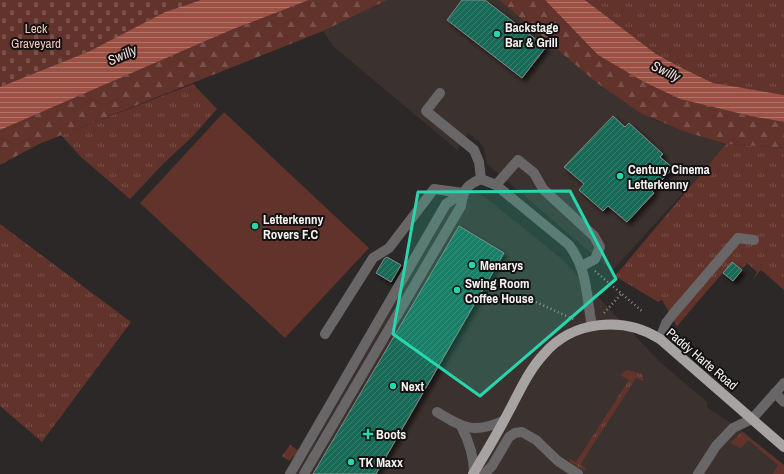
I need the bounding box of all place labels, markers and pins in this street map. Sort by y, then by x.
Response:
place label: Backstage Bar & Grill [505,19,558,51]
marker: Backstage Bar & Grill [492,29,502,39]
place label: Century Cinema Letterkenny [628,161,710,193]
marker: Century Cinema Letterkenny [615,171,625,181]
place label: Letterkenny Rovers F.C [263,211,323,243]
marker: Letterkenny Rovers F.C [250,221,260,231]
place label: Menarys [480,257,523,274]
marker: Menarys [467,260,477,270]
place label: Swing Room Coffee House [465,275,534,307]
marker: Swing Room Coffee House [452,285,462,295]
place label: Next [401,378,425,395]
marker: Next [388,381,398,391]
place label: Boots [376,426,406,443]
marker: Boots [363,429,373,439]
place label: TK Maxx [359,454,403,471]
marker: TK Maxx [346,457,356,467]

